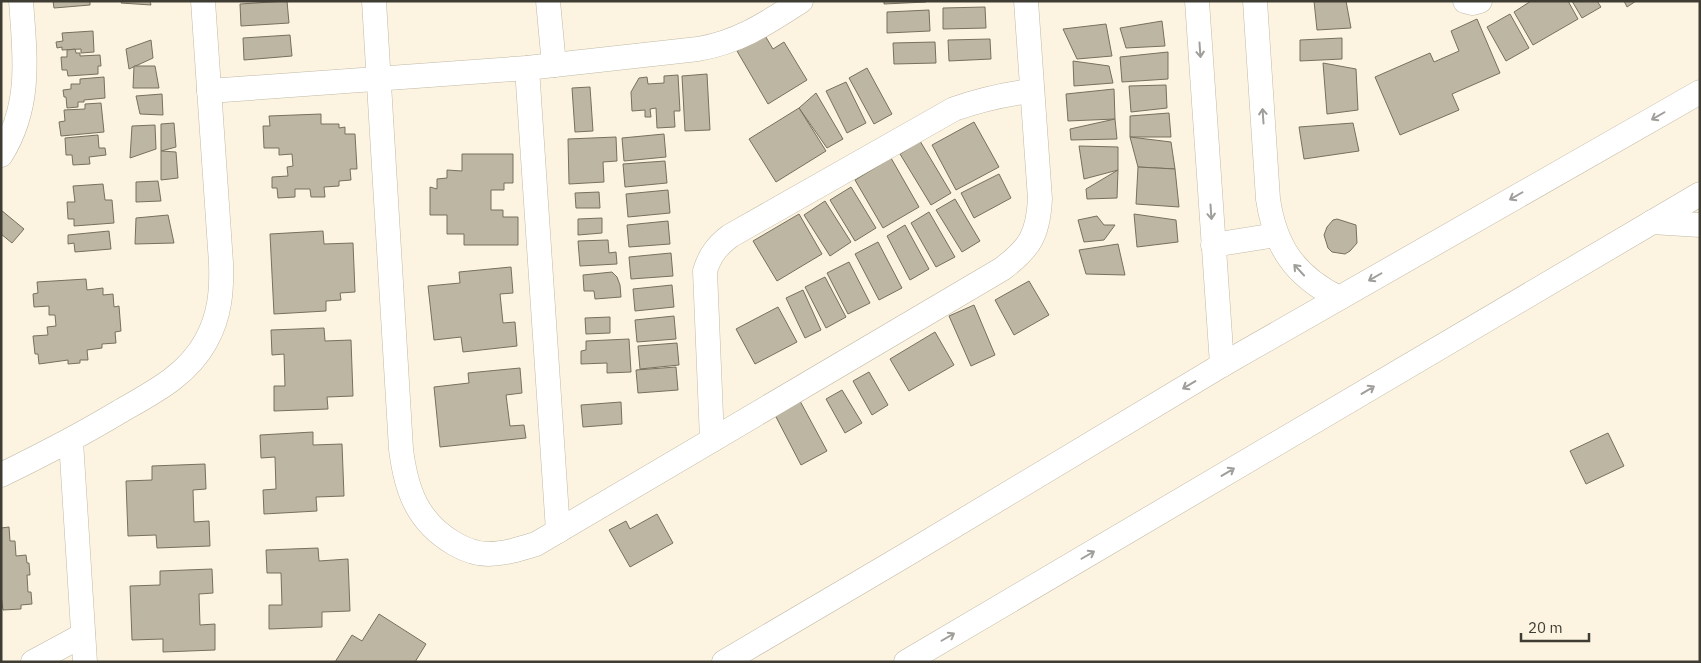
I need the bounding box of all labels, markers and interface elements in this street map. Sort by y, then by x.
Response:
one-way arrow [1195,42,1205,58]
one-way arrow [1258,108,1267,124]
one-way arrow [1650,111,1665,121]
one-way arrow [1510,192,1524,202]
one-way arrow [1207,204,1216,220]
one-way arrow [1293,264,1305,276]
one-way arrow [1368,272,1383,282]
one-way arrow [1183,380,1197,390]
one-way arrow [1360,384,1374,394]
one-way arrow [1220,467,1234,477]
one-way arrow [1080,549,1094,559]
scale bar [1521,610,1588,642]
text: 20 m [1528,618,1563,637]
one-way arrow [940,632,954,642]

